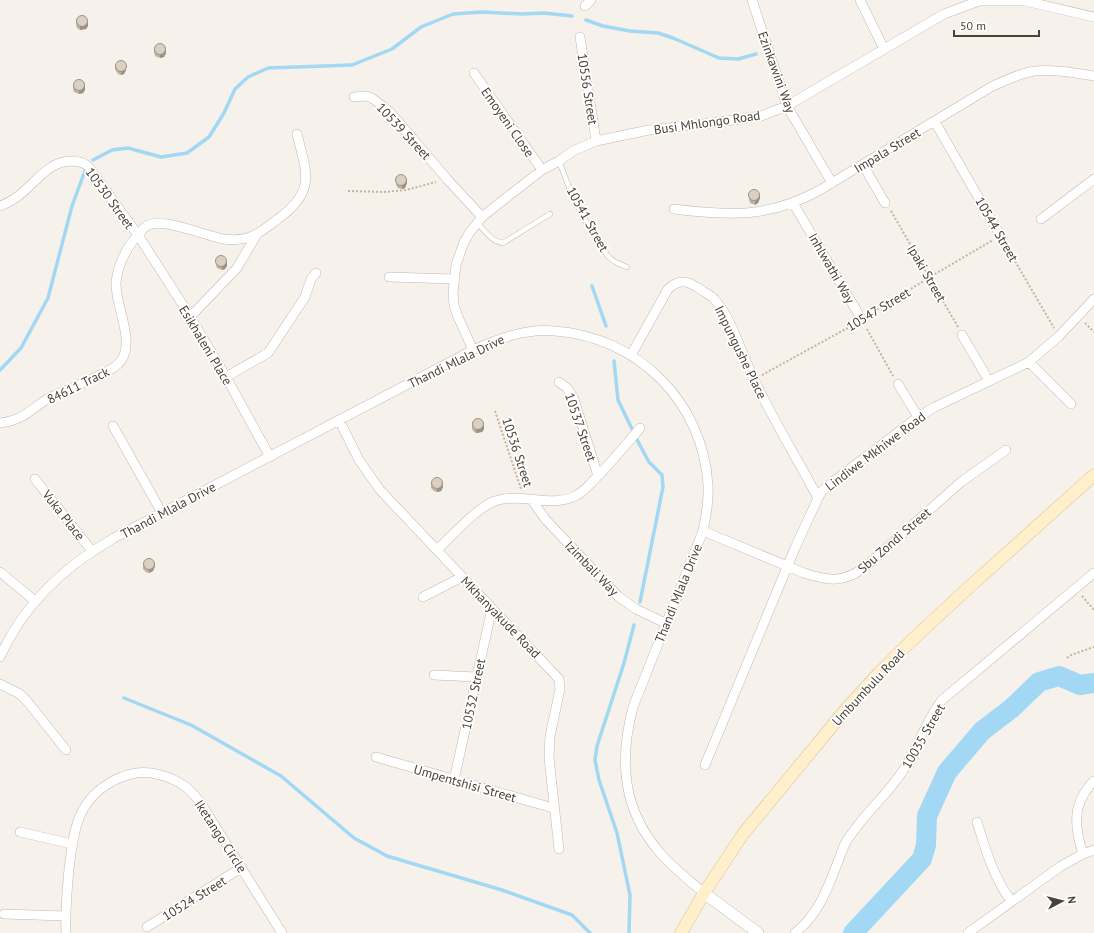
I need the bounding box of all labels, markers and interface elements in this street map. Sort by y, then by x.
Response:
scale bar [954,12,1039,38]
text: 50 m [960,18,986,33]
street label: Ezinkawini Way [754,29,799,115]
street label: 10556 Street [573,52,602,127]
street label: Emoyeni Close [477,84,538,160]
street label: 10539 Street [373,99,435,164]
street label: Busi Mhlongo Road [653,107,761,138]
street label: Impala Street [851,124,924,177]
street label: 10530 Street [82,164,138,233]
street label: 10541 Street [563,184,613,255]
street label: 10544 Street [971,194,1022,265]
street label: Inhlwathi Way [805,230,859,307]
street label: Ipaki Street [903,241,950,306]
street label: 10547 Street [843,283,914,335]
street label: Esikhaleni Place [175,302,236,388]
street label: Impungushe Place [711,303,771,402]
street label: Thandi Mlala Drive [405,331,507,392]
street label: 84611 Track [44,363,113,408]
street label: 10537 Street [561,391,600,464]
street label: Lindiwe Mkhiwe Road [822,408,929,495]
street label: 10536 Street [498,415,537,490]
street label: Thandi Mlala Drive [118,478,219,543]
street label: Vuka Place [38,486,89,544]
street label: Sbu Zondi Street [854,503,935,577]
street label: Izimbali Way [561,537,622,600]
street label: Thandi Mlala Drive [651,541,706,645]
street label: Mkhanyakude Road [457,573,544,662]
street label: Umbumbulu Road [828,645,908,729]
street label: 10532 Street [458,657,489,731]
street label: 10035 Street [898,700,949,772]
street label: Umpentshisi Street [412,761,519,806]
street label: Iketango Circle [191,797,250,876]
street label: 10524 Street [159,872,230,925]
north arrow [1042,881,1082,921]
text: N [1065,895,1079,904]

